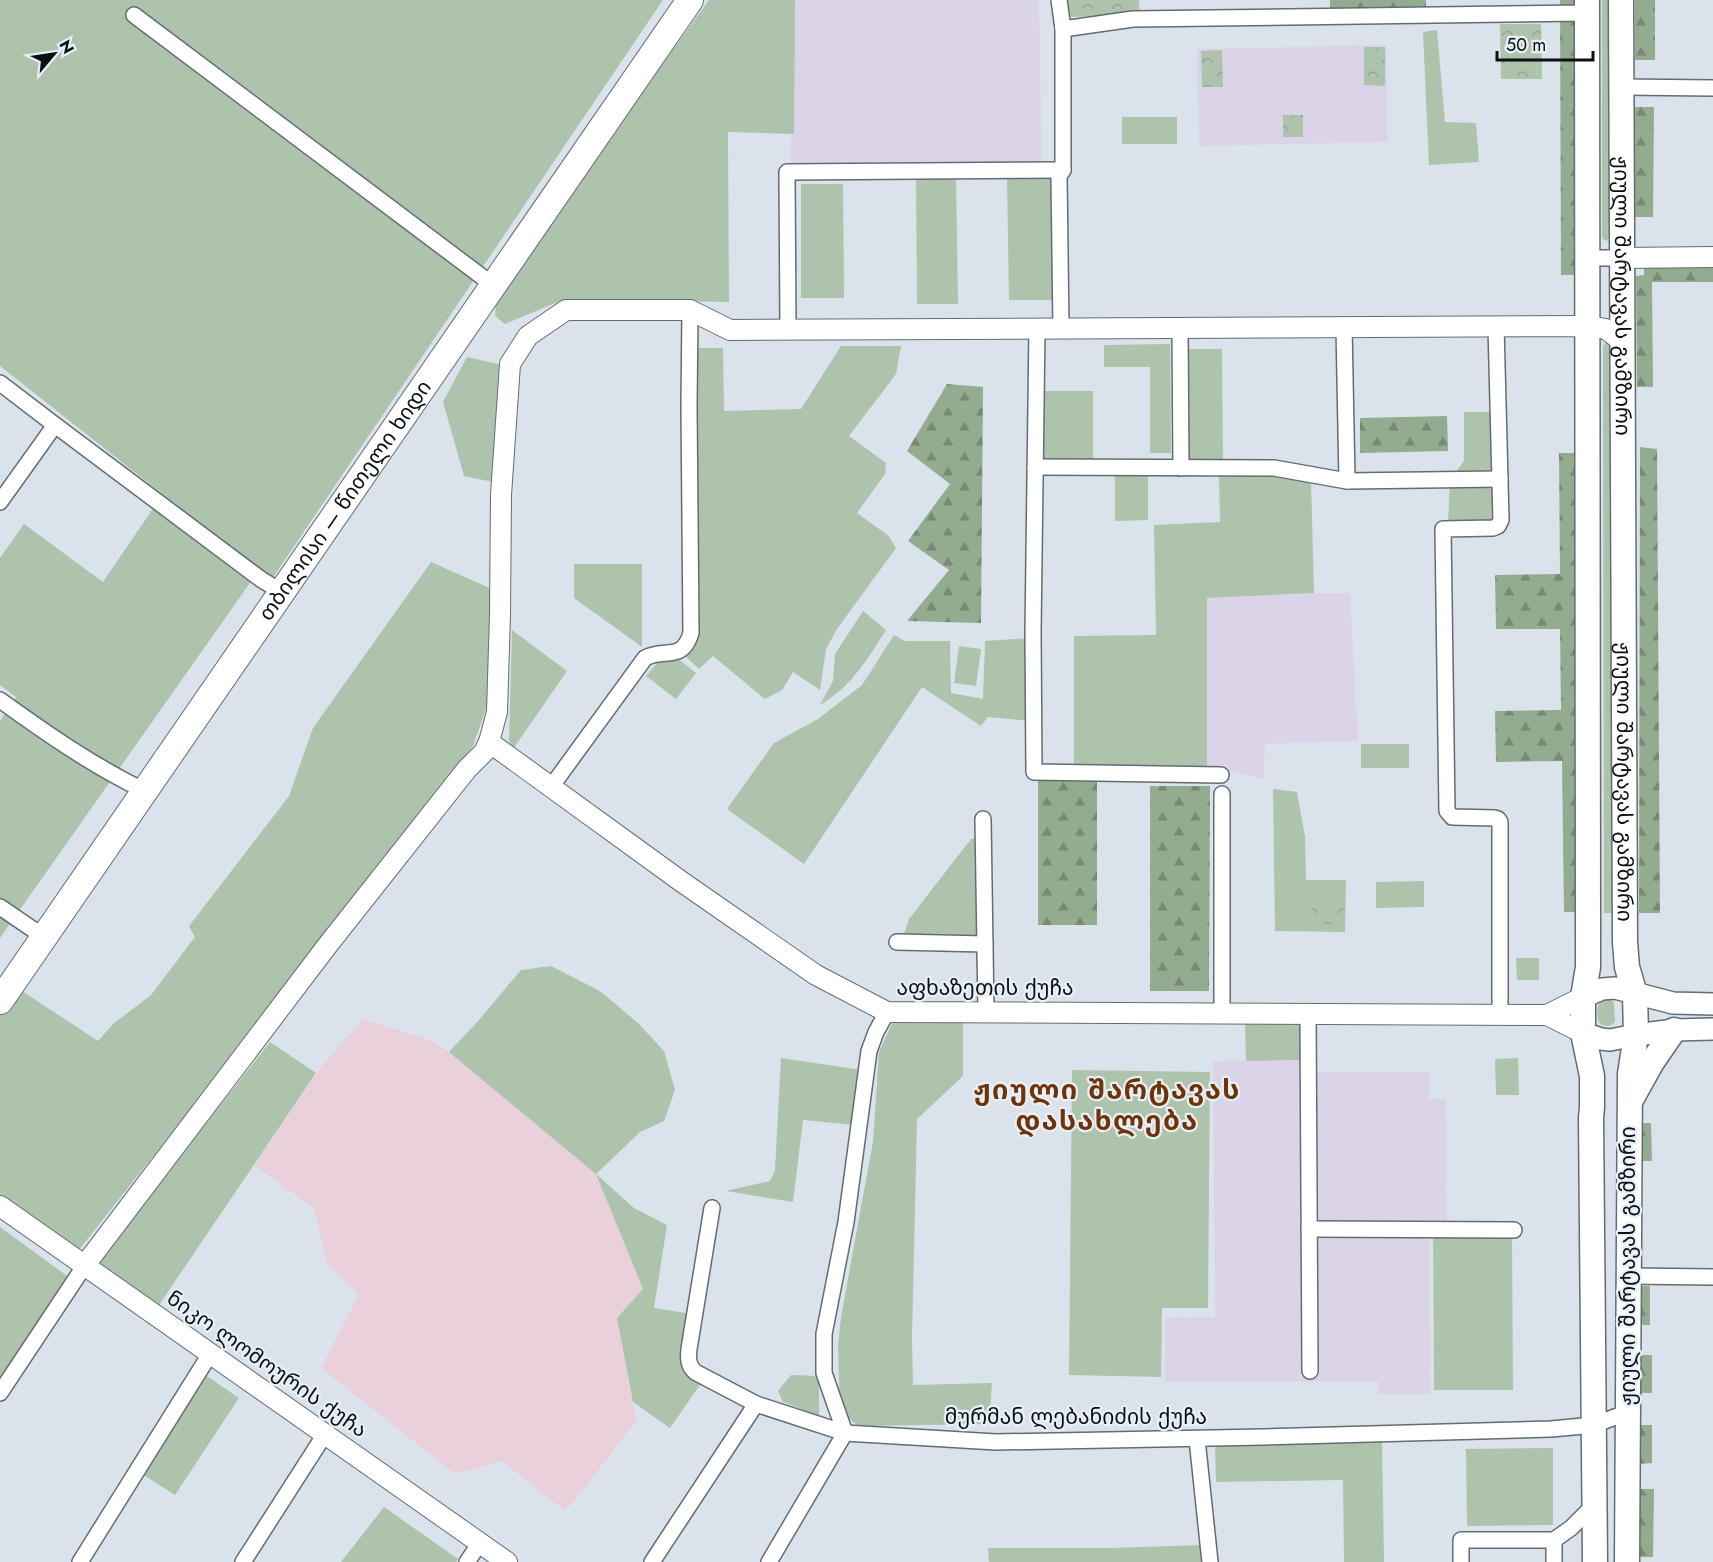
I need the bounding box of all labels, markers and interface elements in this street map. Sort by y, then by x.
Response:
north arrow [24,24,84,84]
scale bar [1497,24,1593,62]
text: 50 m [1506,32,1546,58]
text: N [54,36,80,58]
street label: ჟიული შარტავას გამზირი [1607,156,1638,436]
street label: თბილისი — წითელი ხიდი [251,374,439,627]
street label: ჟიული შარტავას გამზირი [1609,642,1640,922]
street label: აფხაზეთის ქუჩა [896,973,1074,1003]
district label: ჟიული შარტავას დასახლება [973,1070,1241,1140]
street label: ჟიული შარტავას გამზირი [1613,1126,1643,1406]
street label: ნიკო ლომოურის ქუჩა [161,1283,373,1445]
street label: მურმან ლებანიძის ქუჩა [945,1402,1207,1432]

